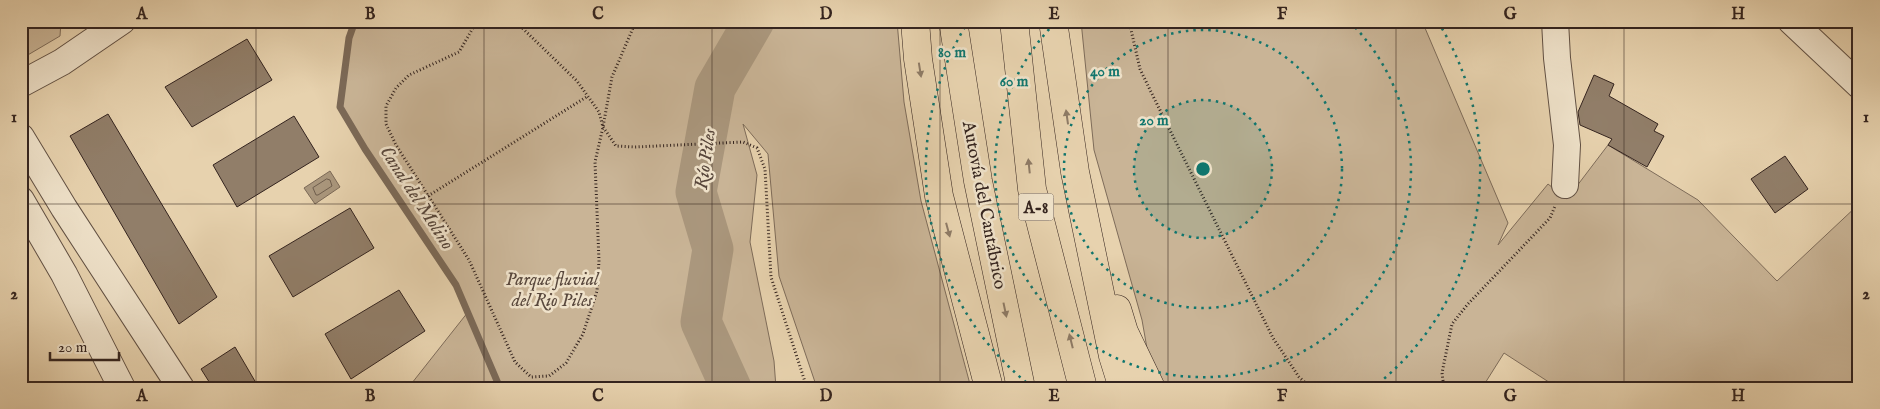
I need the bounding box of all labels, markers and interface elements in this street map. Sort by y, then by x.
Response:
text: A [136,5,149,25]
text: B [365,5,376,25]
text: C [592,5,604,25]
text: D [820,5,833,25]
text: E [1048,5,1060,25]
text: F [1277,5,1288,25]
text: G [1504,5,1517,25]
text: H [1731,5,1745,25]
text: 80 m [938,43,966,62]
one-way arrow [916,62,924,78]
text: 40 m [1090,62,1120,81]
text: 60 m [1000,72,1029,91]
text: 1 [11,108,17,128]
text: 1 [1863,108,1869,128]
one-way arrow [1063,109,1071,125]
text: 20 m [1139,111,1169,130]
street label: Autovía del Cantábrico [956,118,1011,292]
water label: Río Piles [690,127,722,191]
water label: Canal del Molino [374,142,459,255]
one-way arrow [1025,157,1033,173]
centre of rings [1194,160,1212,178]
road number: A-8 [1018,193,1054,220]
one-way arrow [944,222,952,237]
park label: Parque fluvial del Rio Piles [506,269,600,313]
text: 2 [10,285,18,305]
text: 2 [1862,285,1870,305]
one-way arrow [1001,303,1009,318]
scale bar [50,329,119,361]
one-way arrow [1066,333,1074,348]
text: 20 m [58,338,88,357]
text: A [136,387,149,407]
text: B [365,387,376,407]
text: C [592,387,604,407]
text: D [820,387,833,407]
text: E [1048,387,1060,407]
text: F [1277,387,1288,407]
text: G [1504,387,1517,407]
text: H [1731,387,1745,407]

